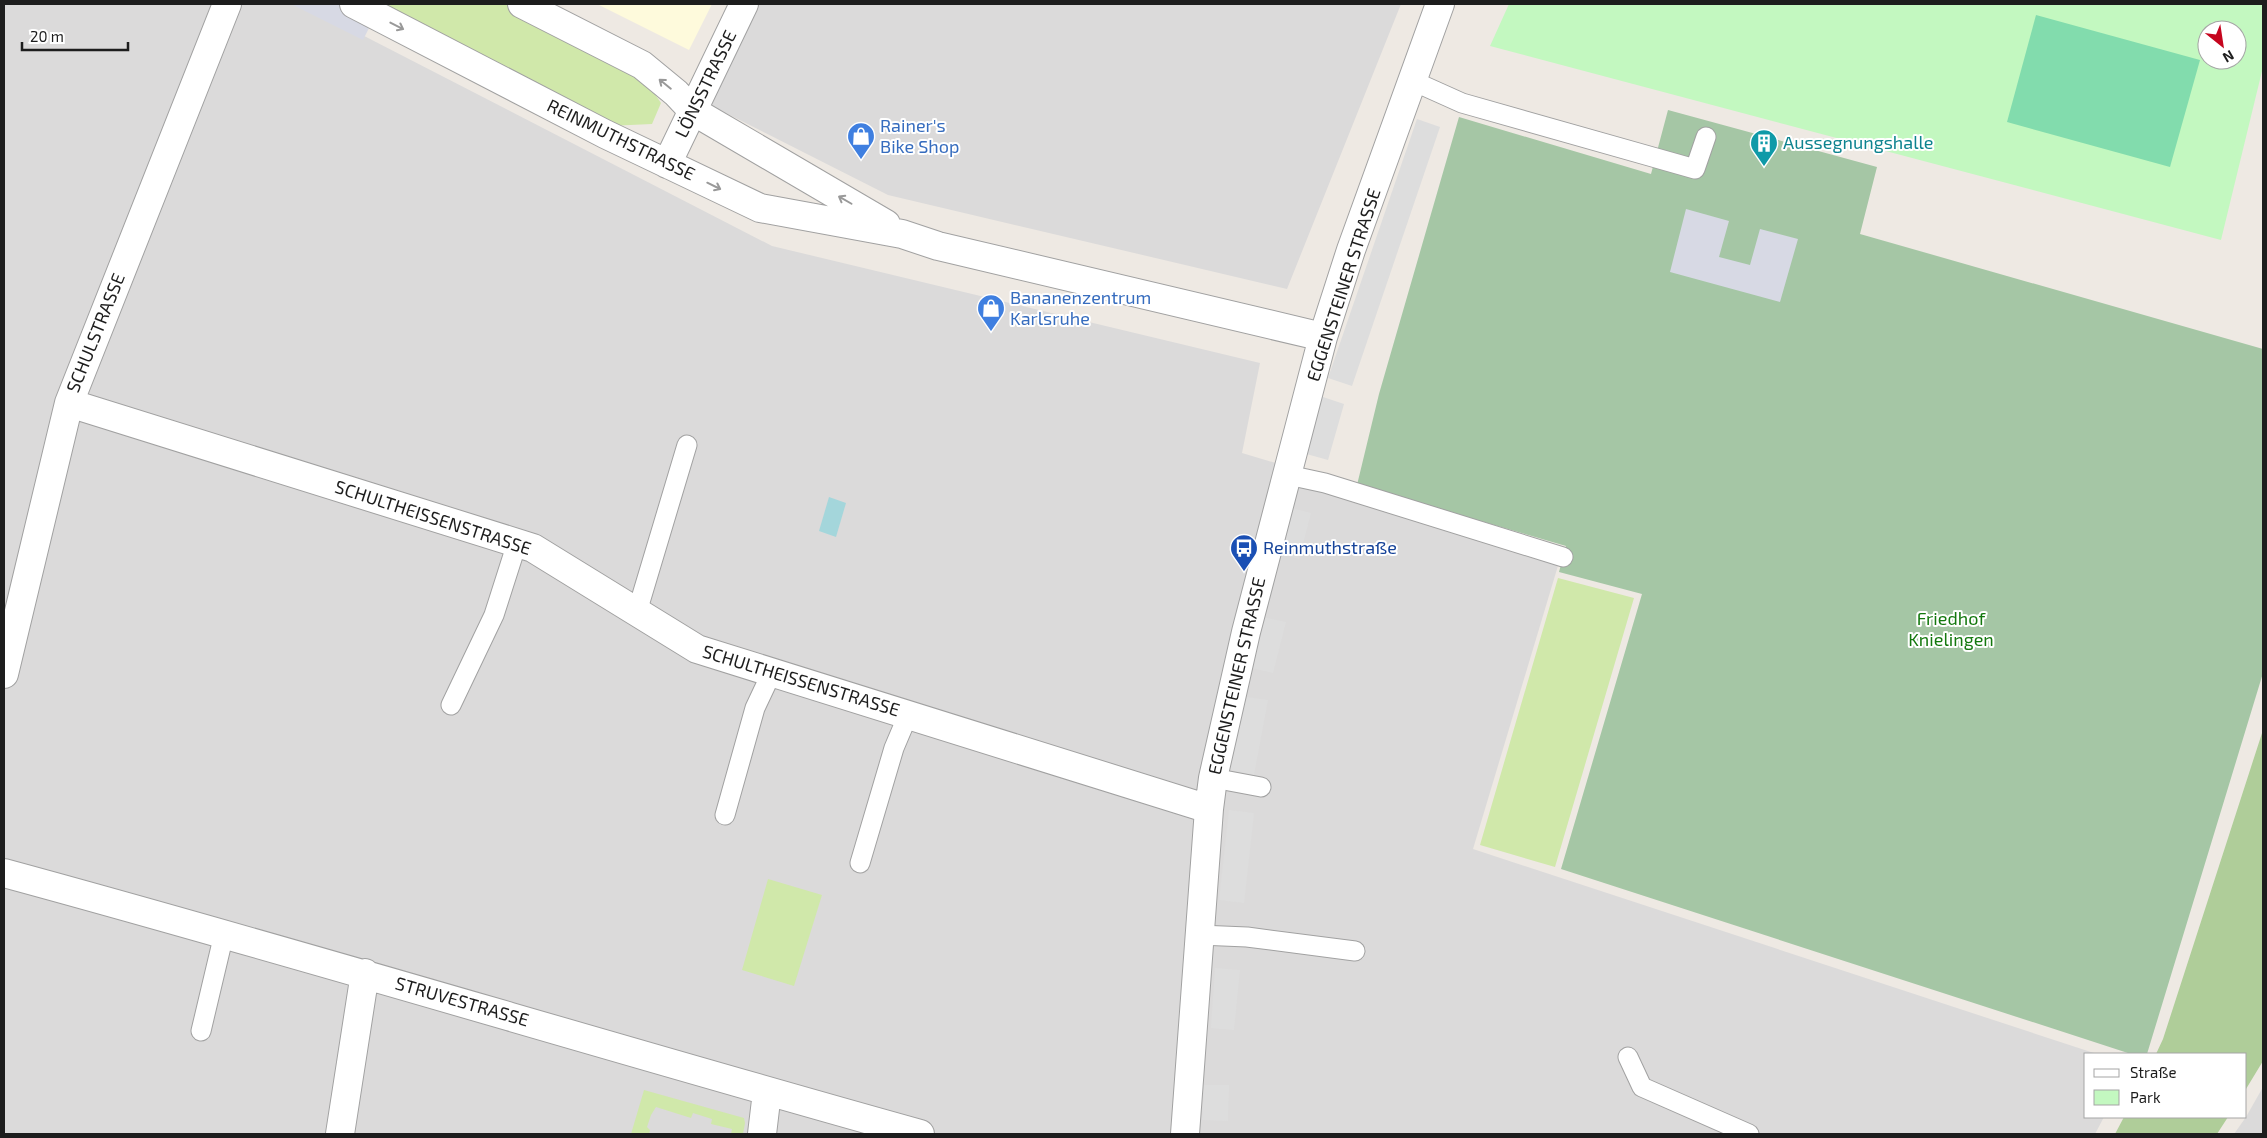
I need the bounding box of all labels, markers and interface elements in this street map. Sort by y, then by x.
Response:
scale bar [22,20,129,52]
north arrow [2197,20,2247,70]
one-way arrow [389,22,404,31]
street label: LÖNSSTRASSE [670,26,741,141]
text: 20 m [30,27,64,45]
text: N [2220,47,2237,67]
one-way arrow [659,79,672,90]
street label: REINMUTHSTRASSE [544,94,699,185]
place label: Rainer's Bike Shop [880,114,959,157]
shop icon: Rainer's Bike Shop [846,121,876,160]
building icon: Aussegnungshalle [1749,128,1779,167]
place label: Aussegnungshalle [1783,131,1934,153]
one-way arrow [706,182,721,192]
street label: EGGENSTEINER STRASSE [1301,185,1385,384]
one-way arrow [839,195,853,205]
street label: SCHULSTRASSE [61,270,129,396]
place label: Bananenzentrum Karlsruhe [1010,286,1151,329]
shop icon: Bananenzentrum Karlsruhe [976,293,1006,332]
street label: SCHULTHEISSENSTRASSE [332,475,534,559]
bus stop icon: Reinmuthstraße [1229,533,1259,572]
place label: Reinmuthstraße [1263,536,1397,558]
street label: EGGENSTEINER STRASSE [1203,575,1269,777]
park label: Friedhof Knielingen [1908,607,1994,650]
street label: SCHULTHEISSENSTRASSE [700,640,903,721]
street label: STRUVESTRASSE [393,971,532,1031]
legend [2084,1053,2247,1118]
text: Straße [2130,1063,2176,1081]
text: Park [2130,1088,2161,1106]

